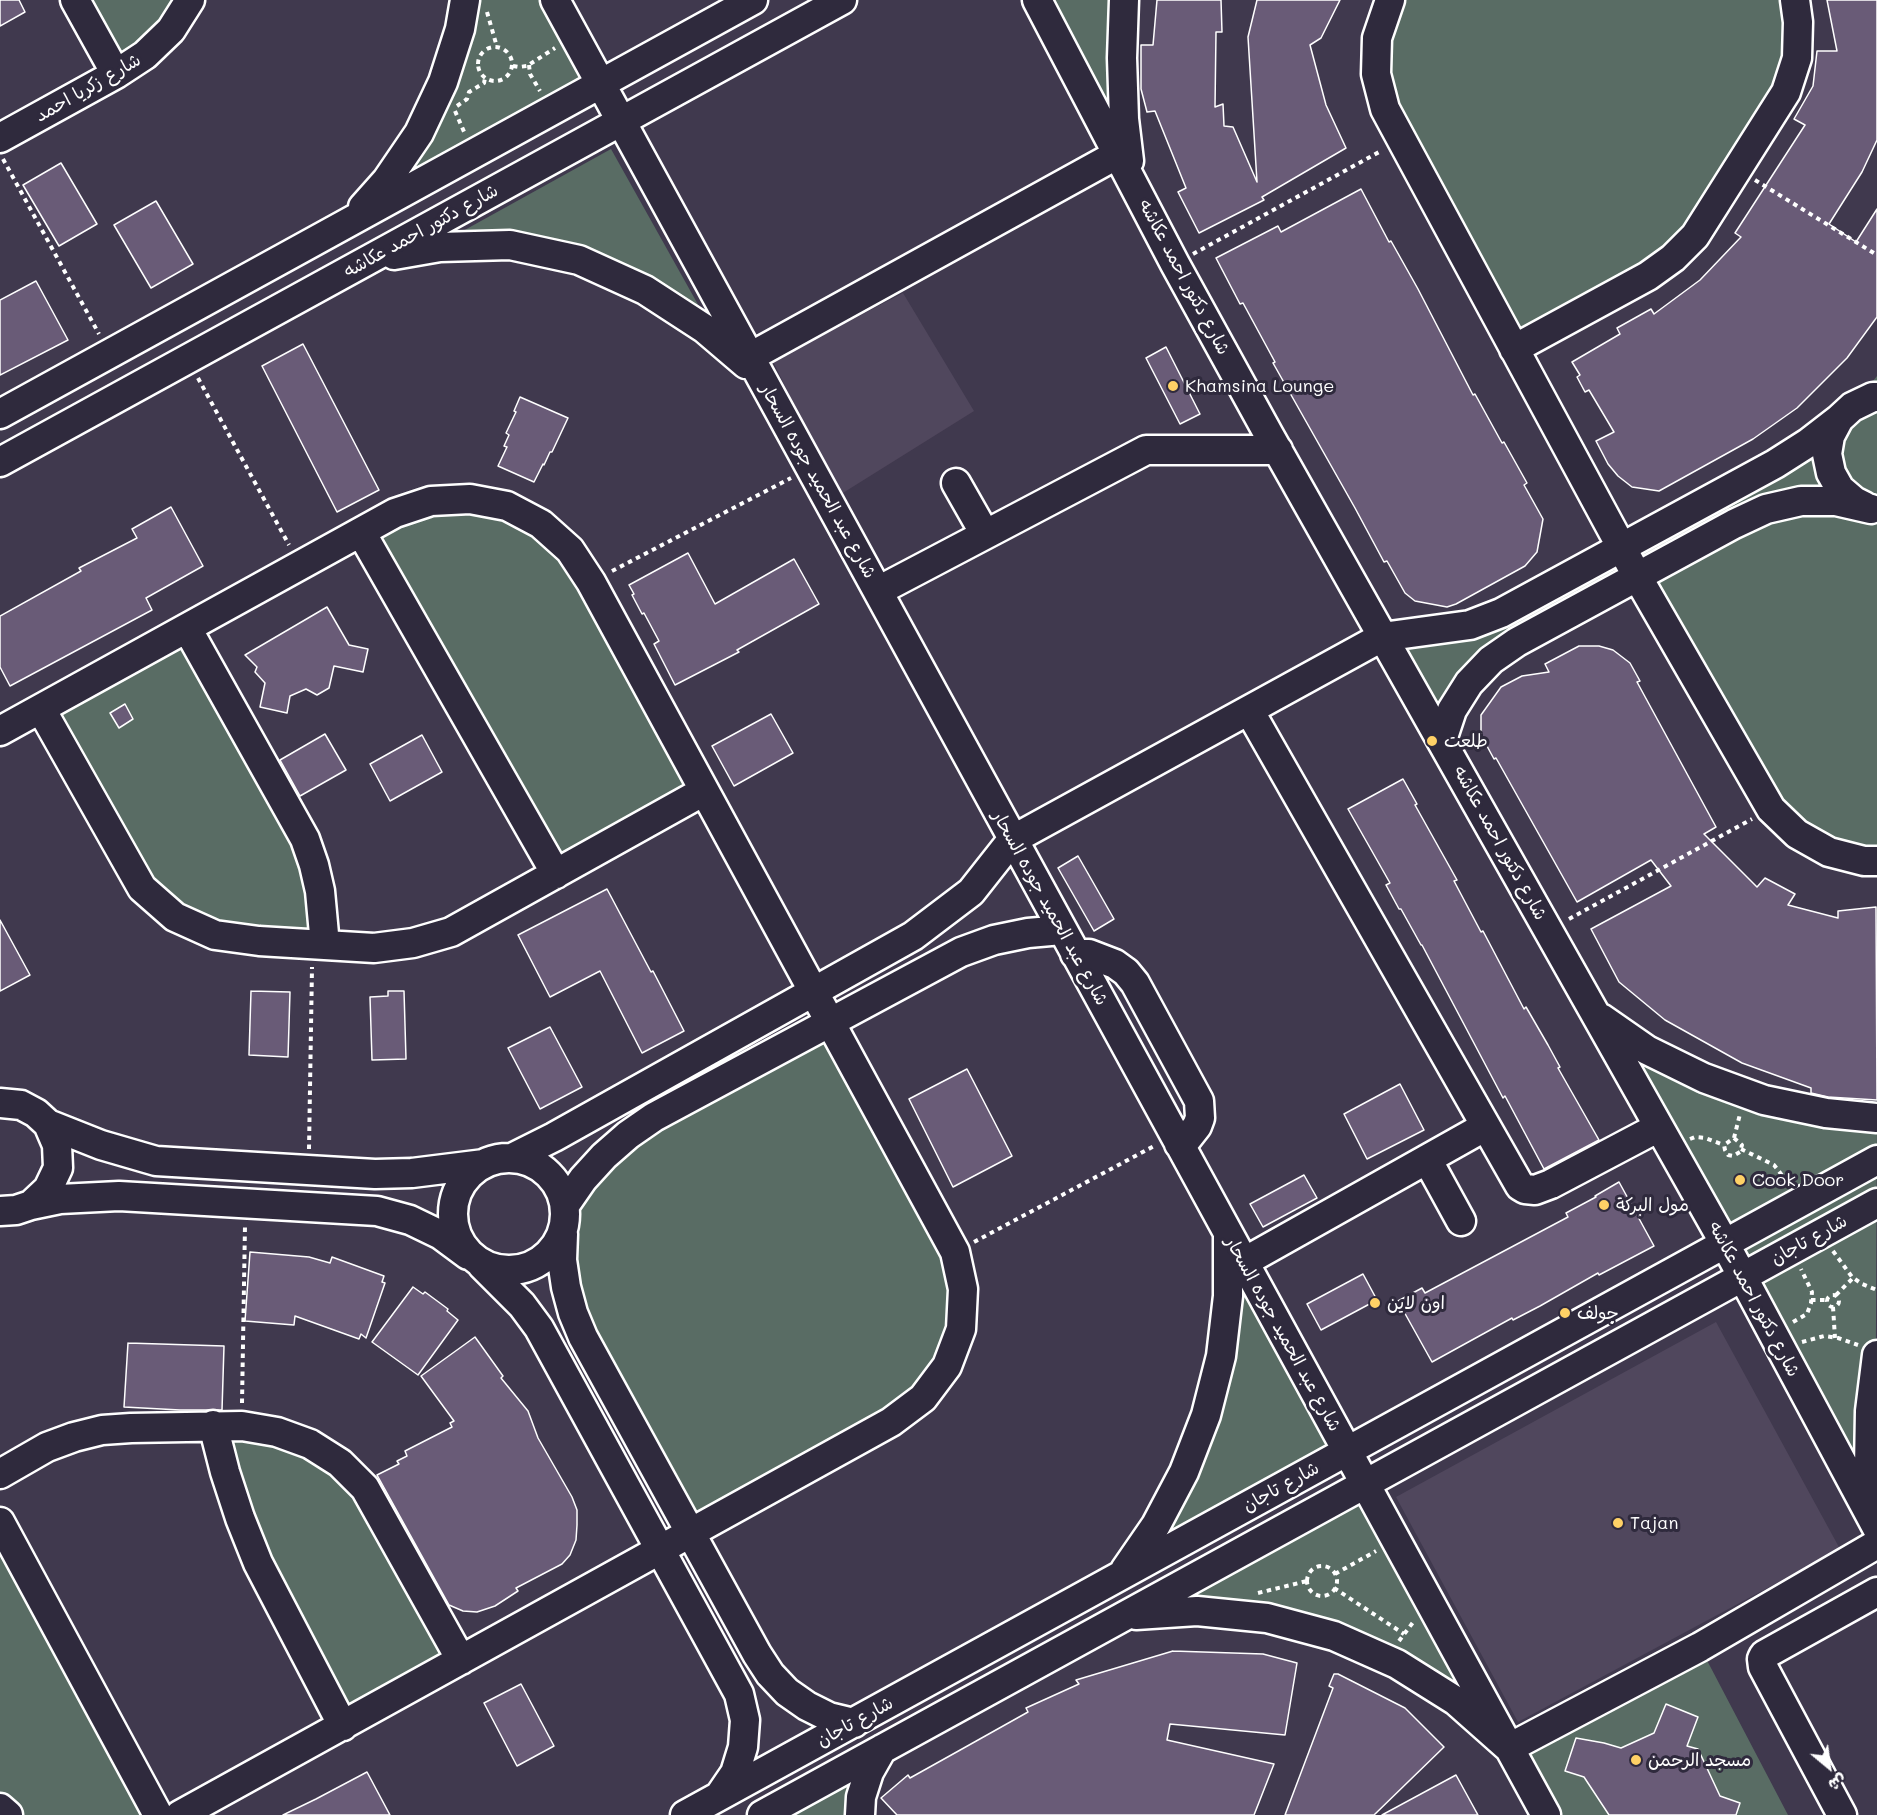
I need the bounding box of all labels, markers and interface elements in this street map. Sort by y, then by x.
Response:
street label: شارع زكريا احمد [31,49,145,127]
street label: شارع دكتور احمد عكاشه [340,180,502,282]
street label: شارع دكتور احمد عكاشه [1134,196,1234,358]
place label: Khamsina Lounge [1185,375,1334,397]
marker: Khamsina Lounge [1166,379,1180,393]
street label: شارع عبد الحميد جوده السحار [755,380,881,582]
place label: طلعت [1444,730,1488,752]
marker: طلعت [1425,734,1439,748]
street label: شارع دكتور احمد عكاشه [1449,762,1551,924]
street label: شارع عبد الحميد جوده السحار [987,807,1113,1009]
place label: Cook Door [1752,1169,1844,1191]
marker: Cook Door [1733,1173,1747,1187]
place label: مول البركة [1616,1194,1689,1216]
marker: مول البركة [1597,1198,1611,1212]
street label: شارع تاجان [1767,1210,1851,1270]
street label: شارع دكتور احمد عكاشه [1704,1218,1804,1380]
street label: شارع عبد الحميد جوده السحار [1220,1233,1346,1435]
place label: اون لاين [1387,1292,1445,1314]
marker: اون لاين [1368,1296,1382,1310]
place label: جولف [1577,1302,1619,1324]
marker: جولف [1558,1306,1572,1320]
street label: شارع تاجان [1239,1457,1323,1517]
place label: Tajan [1630,1512,1678,1534]
marker: Tajan [1611,1516,1625,1530]
street label: شارع تاجان [813,1692,897,1752]
north arrow [1799,1737,1859,1797]
place label: مسجد الرحمن [1648,1749,1751,1771]
marker: مسجد الرحمن [1629,1753,1643,1767]
text: ش [1825,1770,1851,1797]

